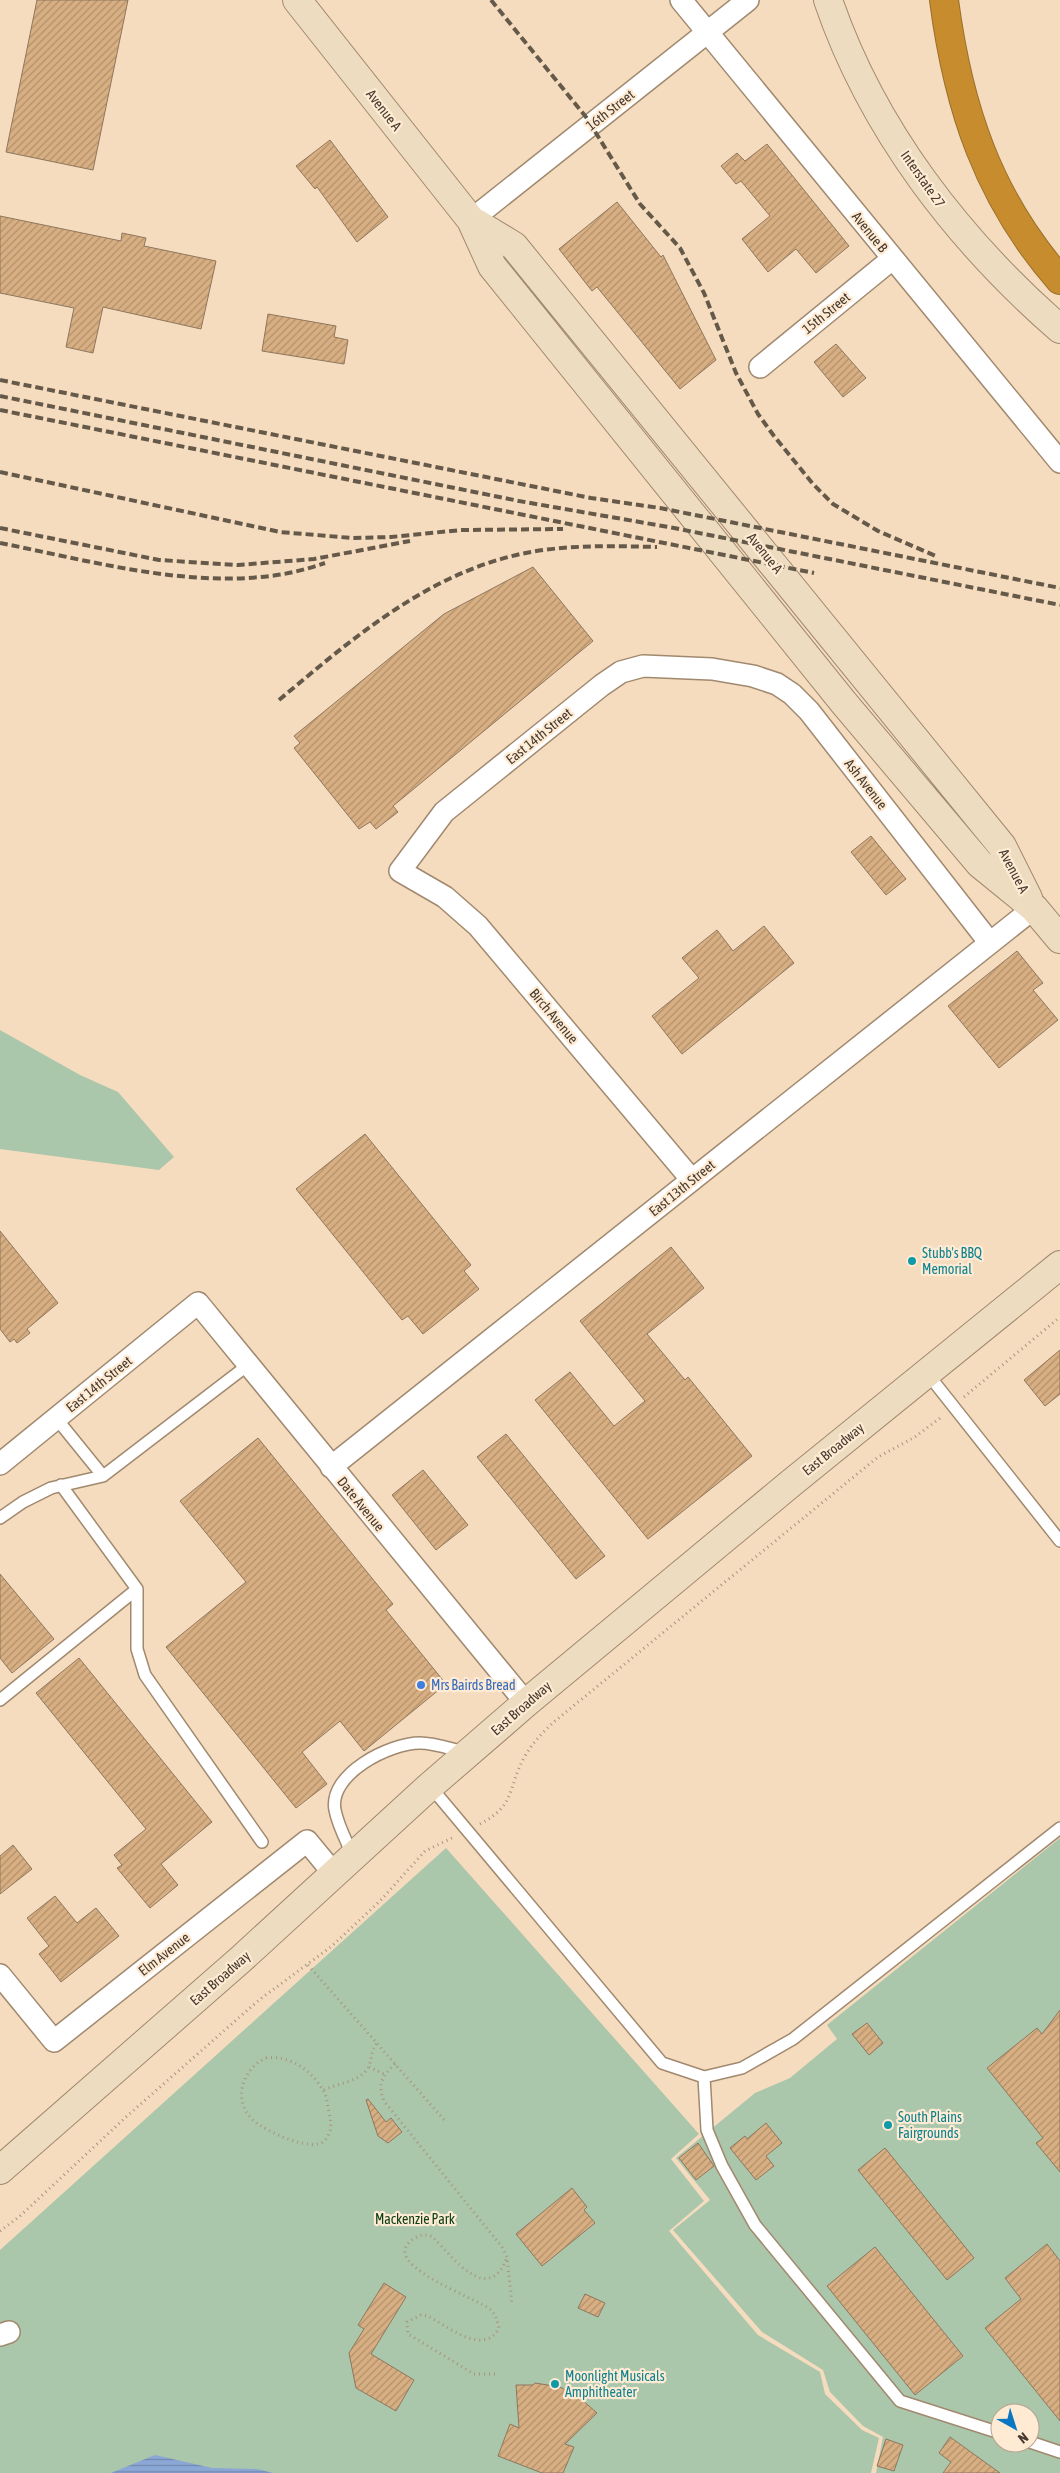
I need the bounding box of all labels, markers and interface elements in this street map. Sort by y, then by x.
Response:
street label: Avenue A [363,86,405,134]
street label: 16th Street [583,86,637,134]
street label: Interstate 27 [898,148,948,210]
street label: Avenue B [849,209,891,256]
street label: 15th Street [799,289,853,337]
street label: Avenue A [744,529,786,577]
street label: East 14th Street [503,705,575,767]
street label: Ash Avenue [841,756,891,812]
street label: Avenue A [996,846,1032,896]
street label: Birch Avenue [526,985,582,1047]
street label: East 13th Street [646,1157,718,1219]
place label: Stubb's BBQ Memorial [922,1245,983,1277]
marker: Stubb's BBQ Memorial [906,1255,918,1267]
street label: East 14th Street [63,1353,135,1415]
street label: East Broadway [799,1419,867,1479]
street label: Date Avenue [334,1474,388,1534]
place label: Mrs Bairds Bread [431,1677,516,1693]
street label: East Broadway [488,1677,554,1738]
marker: Mrs Bairds Bread [415,1679,427,1691]
street label: Elm Avenue [135,1929,193,1979]
street label: East Broadway [187,1947,253,2008]
place label: South Plains Fairgrounds [898,2109,962,2141]
marker: South Plains Fairgrounds [882,2119,894,2131]
park label: Mackenzie Park [375,2211,455,2227]
place label: Moonlight Musicals Amphitheater [565,2368,665,2400]
marker: Moonlight Musicals Amphitheater [549,2378,561,2390]
north arrow [990,2403,1040,2453]
text: N [1015,2429,1031,2447]

